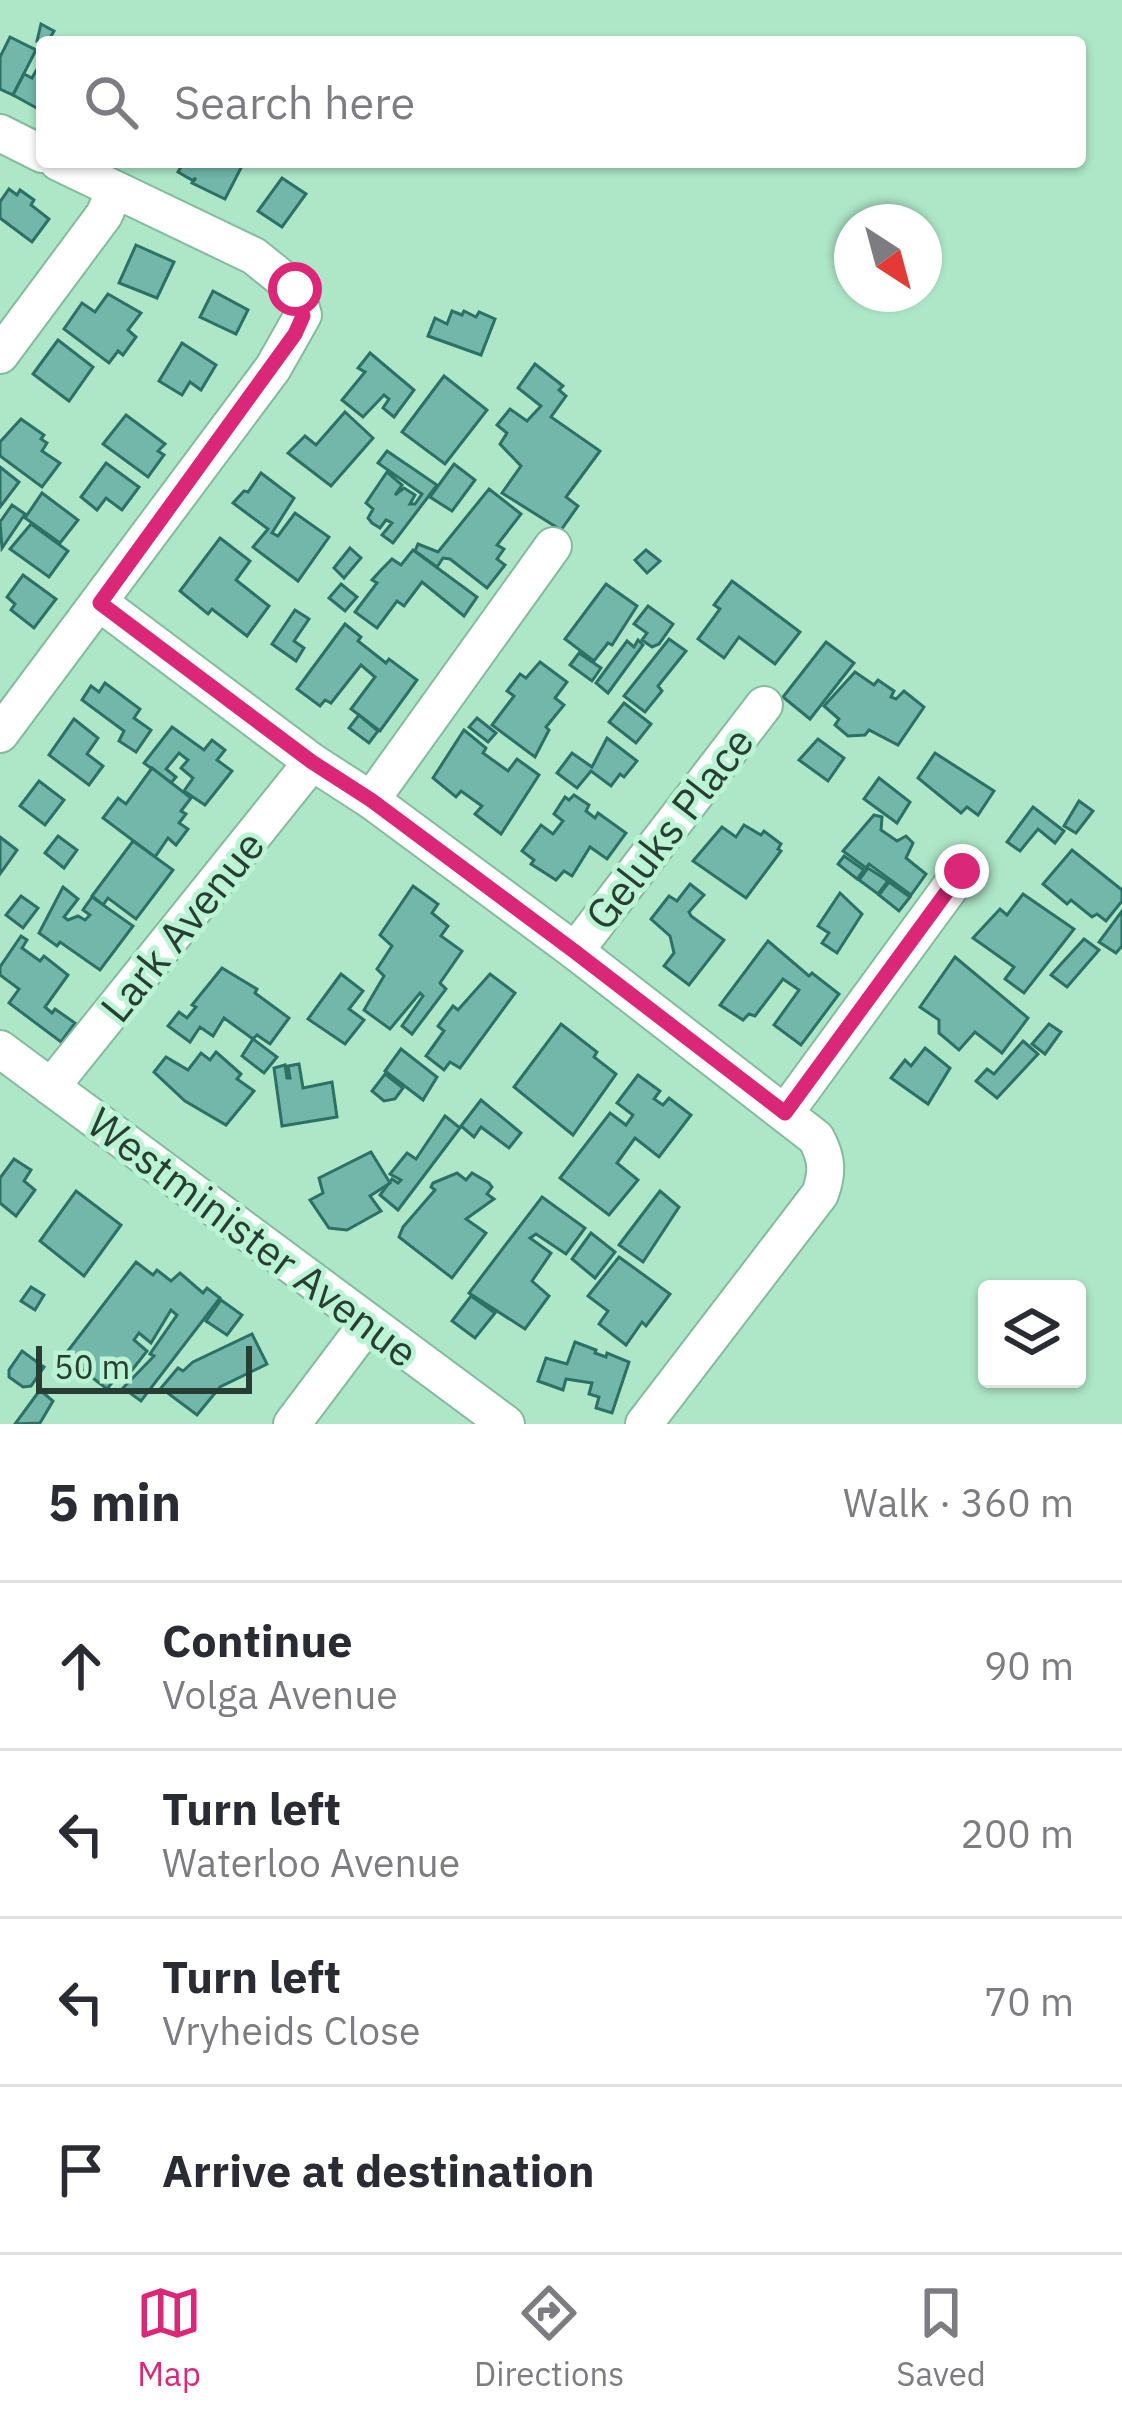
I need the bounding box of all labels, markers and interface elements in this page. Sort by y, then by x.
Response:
search box [36,36,1086,168]
icon: search [78,69,144,135]
text: Search here [174,73,415,131]
north arrow [834,204,942,312]
route start [268,262,322,316]
street label: Geluks Place [573,715,765,941]
street label: Lark Avenue [88,819,276,1033]
route end [935,844,989,898]
street label: Westminister Avenue [77,1095,429,1379]
map controls [978,1280,1086,1388]
button: layers [978,1280,1086,1388]
scale bar [36,1340,252,1393]
text: 50 m [54,1345,130,1388]
text: 5 min [48,1469,181,1535]
text: Walk · 360 m [843,1477,1074,1528]
text: Continue [162,1611,353,1669]
icon: ahead [48,1633,114,1699]
text: 90 m [984,1640,1074,1691]
text: Volga Avenue [162,1669,398,1720]
text: Turn left [162,1779,341,1837]
icon: left [48,1801,114,1867]
text: 200 m [961,1808,1074,1859]
text: Waterloo Avenue [162,1837,460,1888]
text: Turn left [162,1947,341,2005]
icon: left [48,1969,114,2035]
text: 70 m [984,1976,1074,2027]
text: Vryheids Close [162,2005,421,2056]
icon: arrive [48,2137,114,2203]
text: Arrive at destination [162,2141,595,2199]
tab: Map [136,2280,202,2395]
tab: Directions [474,2280,624,2395]
tab: Saved [896,2280,986,2395]

